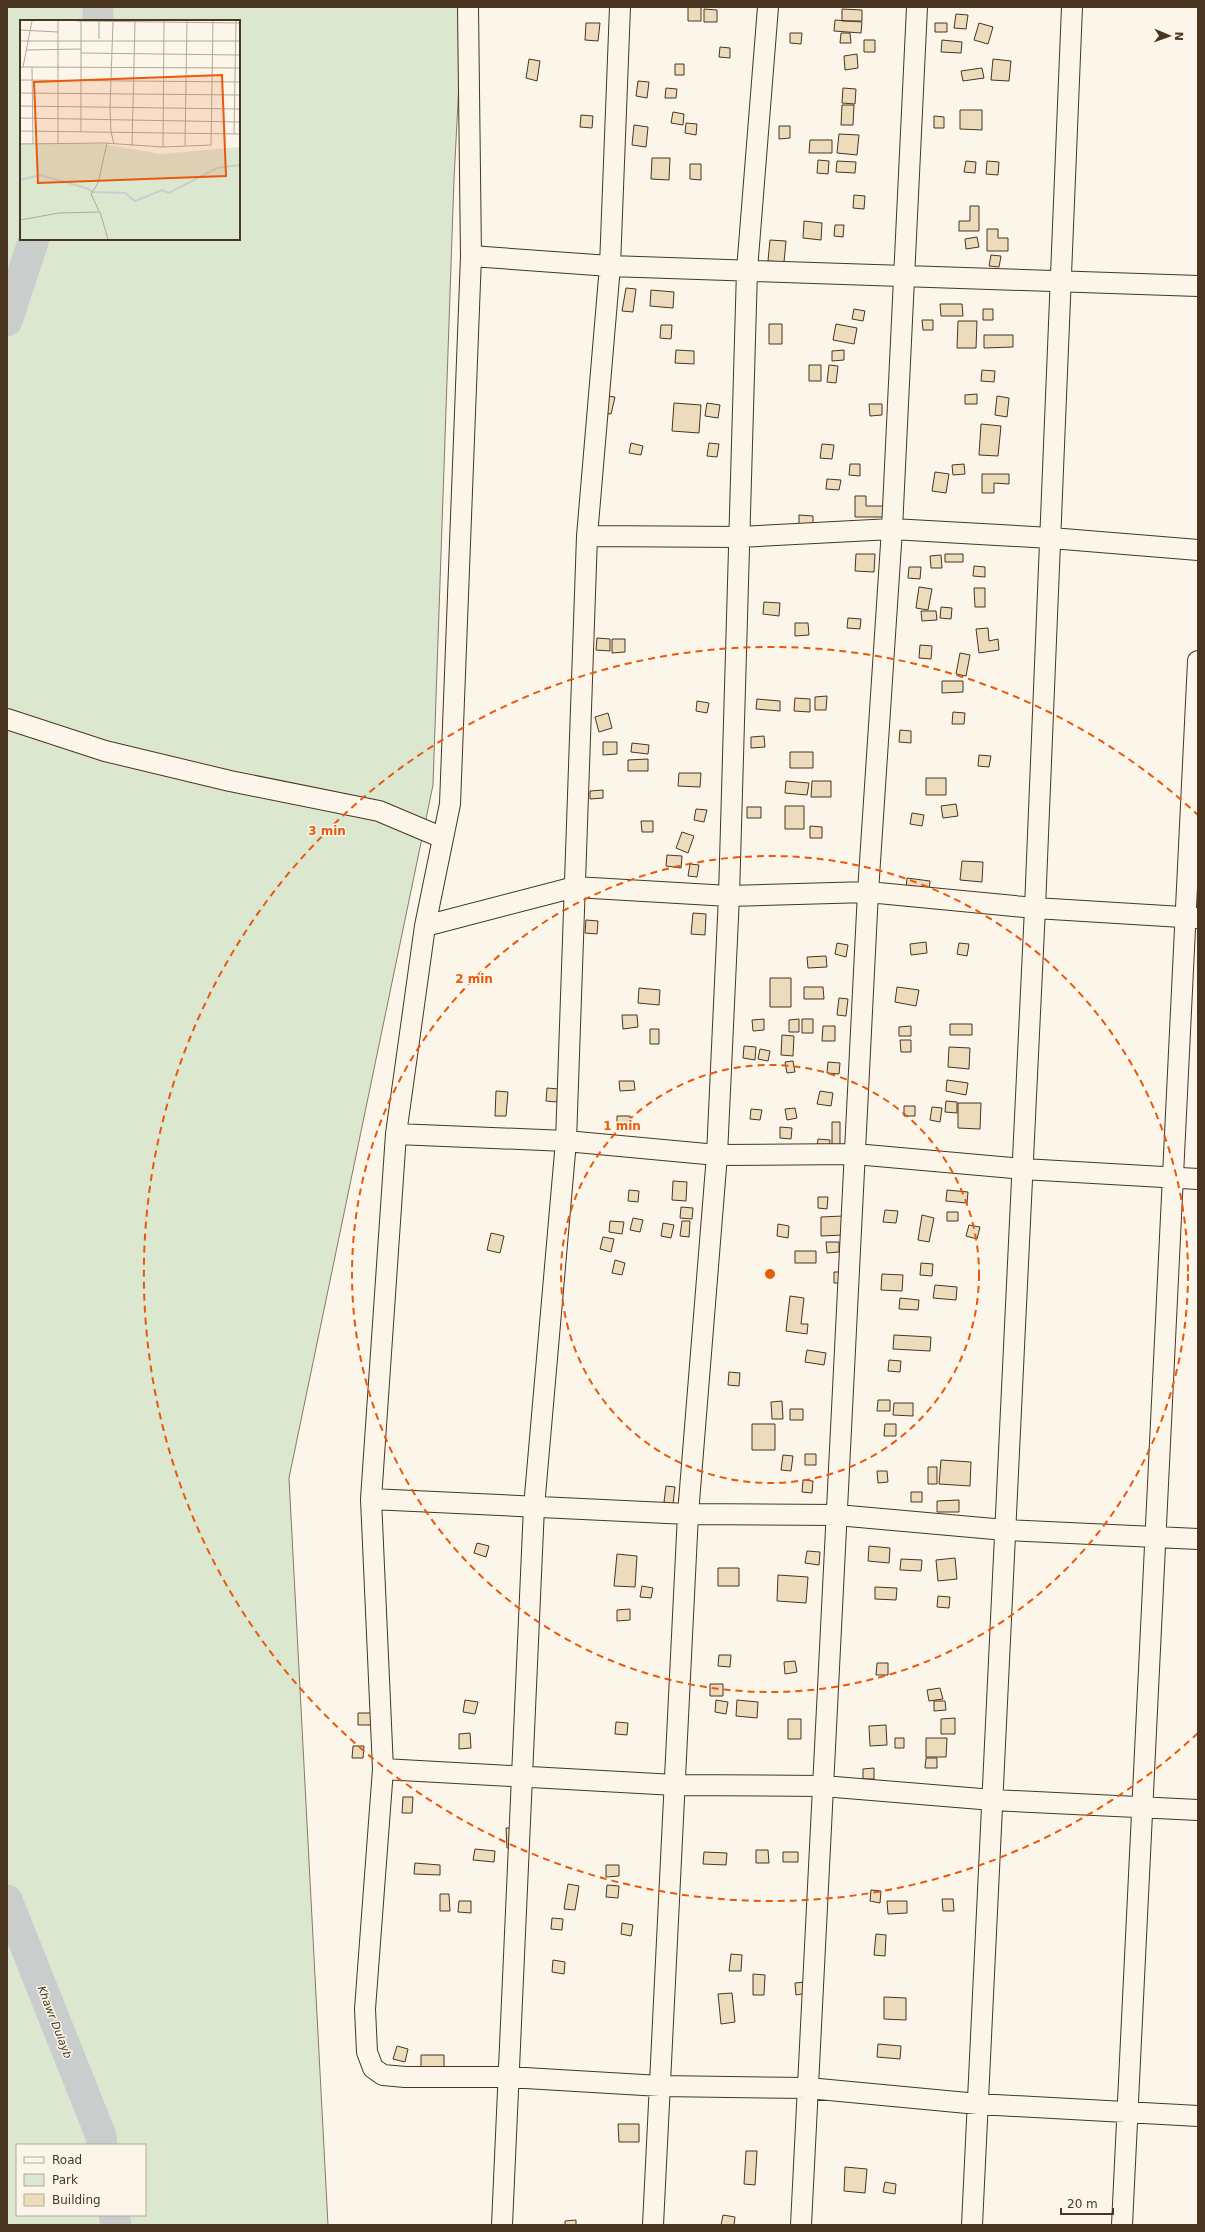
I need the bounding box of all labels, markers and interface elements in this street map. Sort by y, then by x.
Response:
north arrow [1149,16,1189,56]
inset map [20,20,240,240]
text: N [1172,31,1185,41]
text: 3 min [308,824,346,838]
text: 2 min [455,972,493,986]
text: 1 min [603,1119,641,1133]
centre of rings [763,1267,777,1281]
water label: Khawr Dulayb [35,1984,74,2060]
legend [16,2144,146,2216]
text: Road [52,2153,82,2167]
text: Park [52,2173,78,2187]
scale bar [1061,2190,1113,2216]
text: Building [52,2193,101,2207]
text: 20 m [1067,2197,1098,2211]

